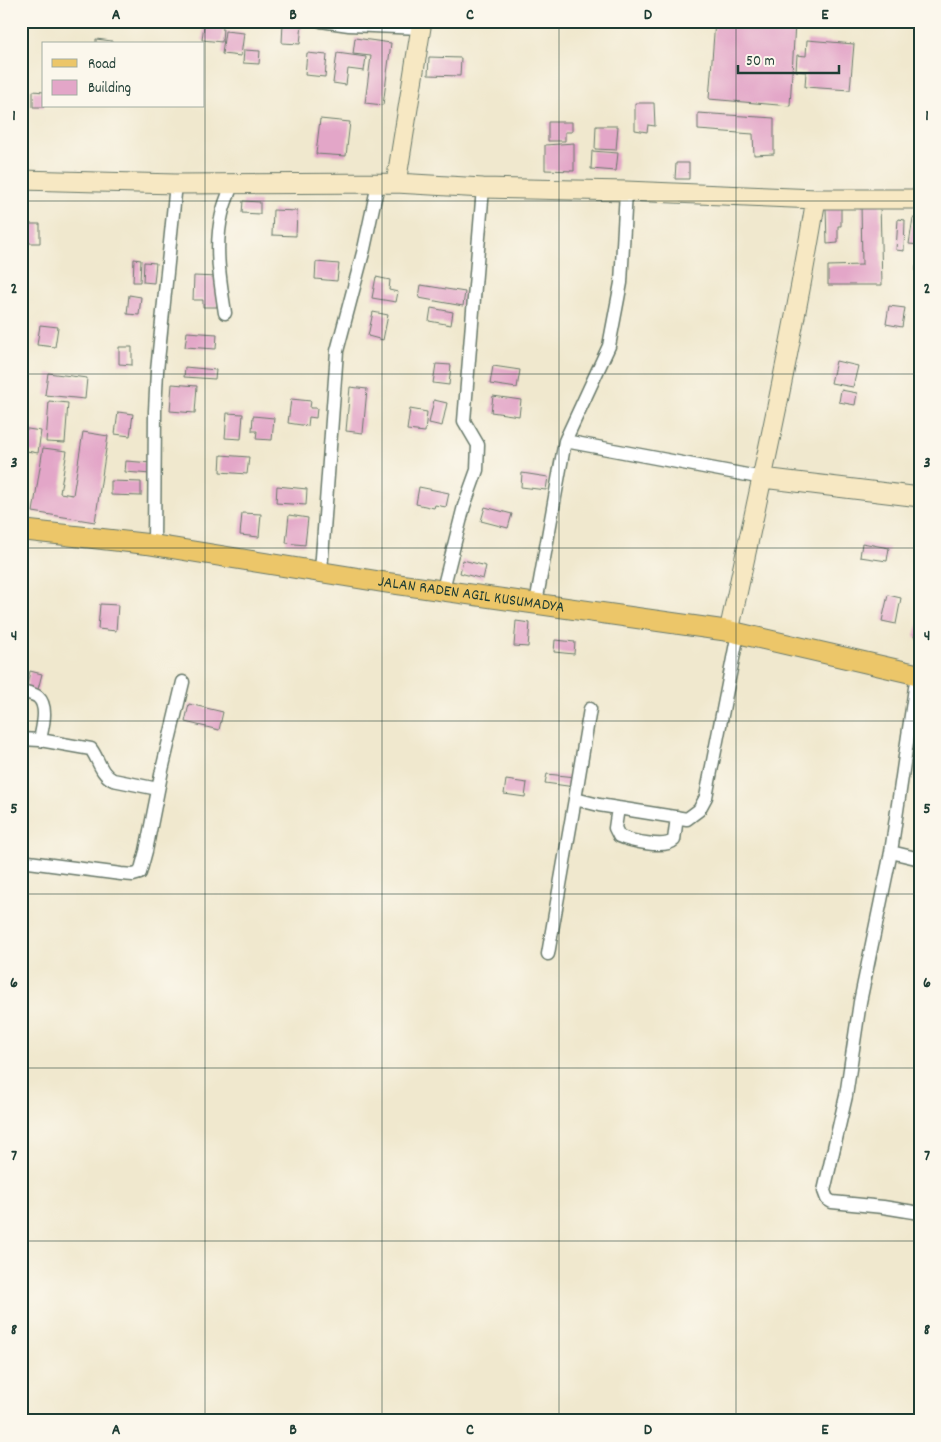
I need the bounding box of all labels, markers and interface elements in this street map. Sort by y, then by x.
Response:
text: A [112,4,121,27]
text: B [289,4,297,27]
text: C [466,4,474,27]
text: D [644,4,653,27]
text: E [821,4,829,27]
legend [42,42,205,108]
scale bar [738,42,840,74]
text: 50 m [746,51,775,73]
text: Road [88,54,116,76]
text: Building [88,78,131,100]
text: 1 [12,105,16,128]
text: 1 [925,105,929,128]
text: 2 [11,278,18,301]
text: 2 [924,278,931,301]
text: 3 [10,452,18,475]
text: 3 [923,452,931,475]
street label: JALAN RADEN AGIL KUSUMADYA [376,570,566,619]
text: 4 [11,625,17,648]
text: 4 [924,625,930,648]
text: 5 [10,798,18,821]
text: 5 [923,798,931,821]
text: 6 [10,972,18,995]
text: 6 [923,972,931,995]
text: 7 [11,1145,17,1168]
text: 7 [924,1145,930,1168]
text: 8 [11,1319,18,1342]
text: 8 [924,1319,931,1342]
text: A [112,1419,121,1442]
text: B [289,1419,297,1442]
text: C [466,1419,474,1442]
text: D [644,1419,653,1442]
text: E [821,1419,829,1442]

